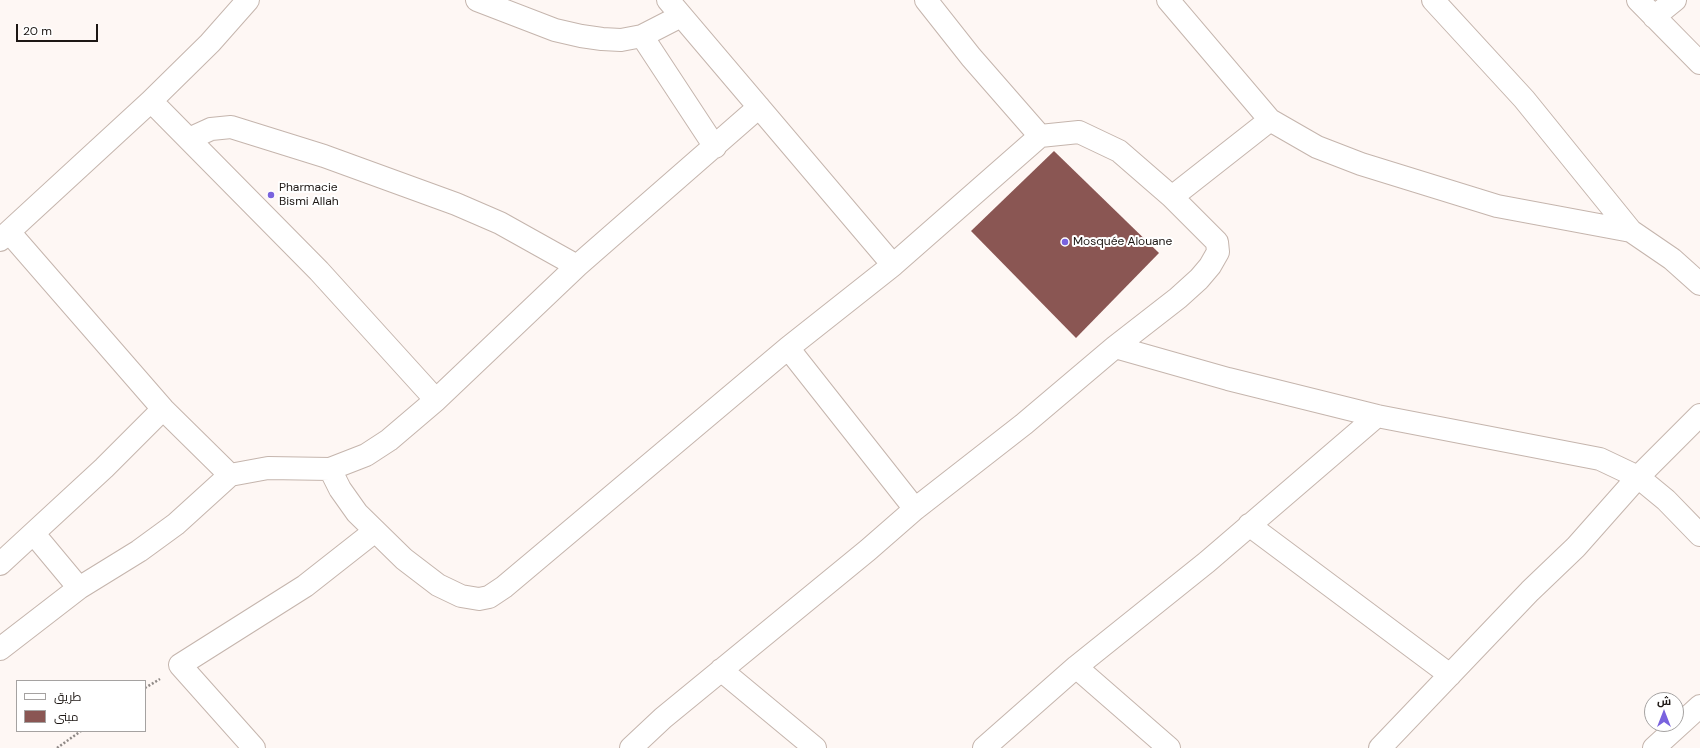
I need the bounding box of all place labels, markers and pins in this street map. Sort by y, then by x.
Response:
place label: Pharmacie Bismi Allah [279,181,339,209]
marker: Pharmacie Bismi Allah [266,190,276,200]
place label: Mosquée Alouane [1073,235,1172,249]
marker: Mosquée Alouane [1060,237,1070,247]

